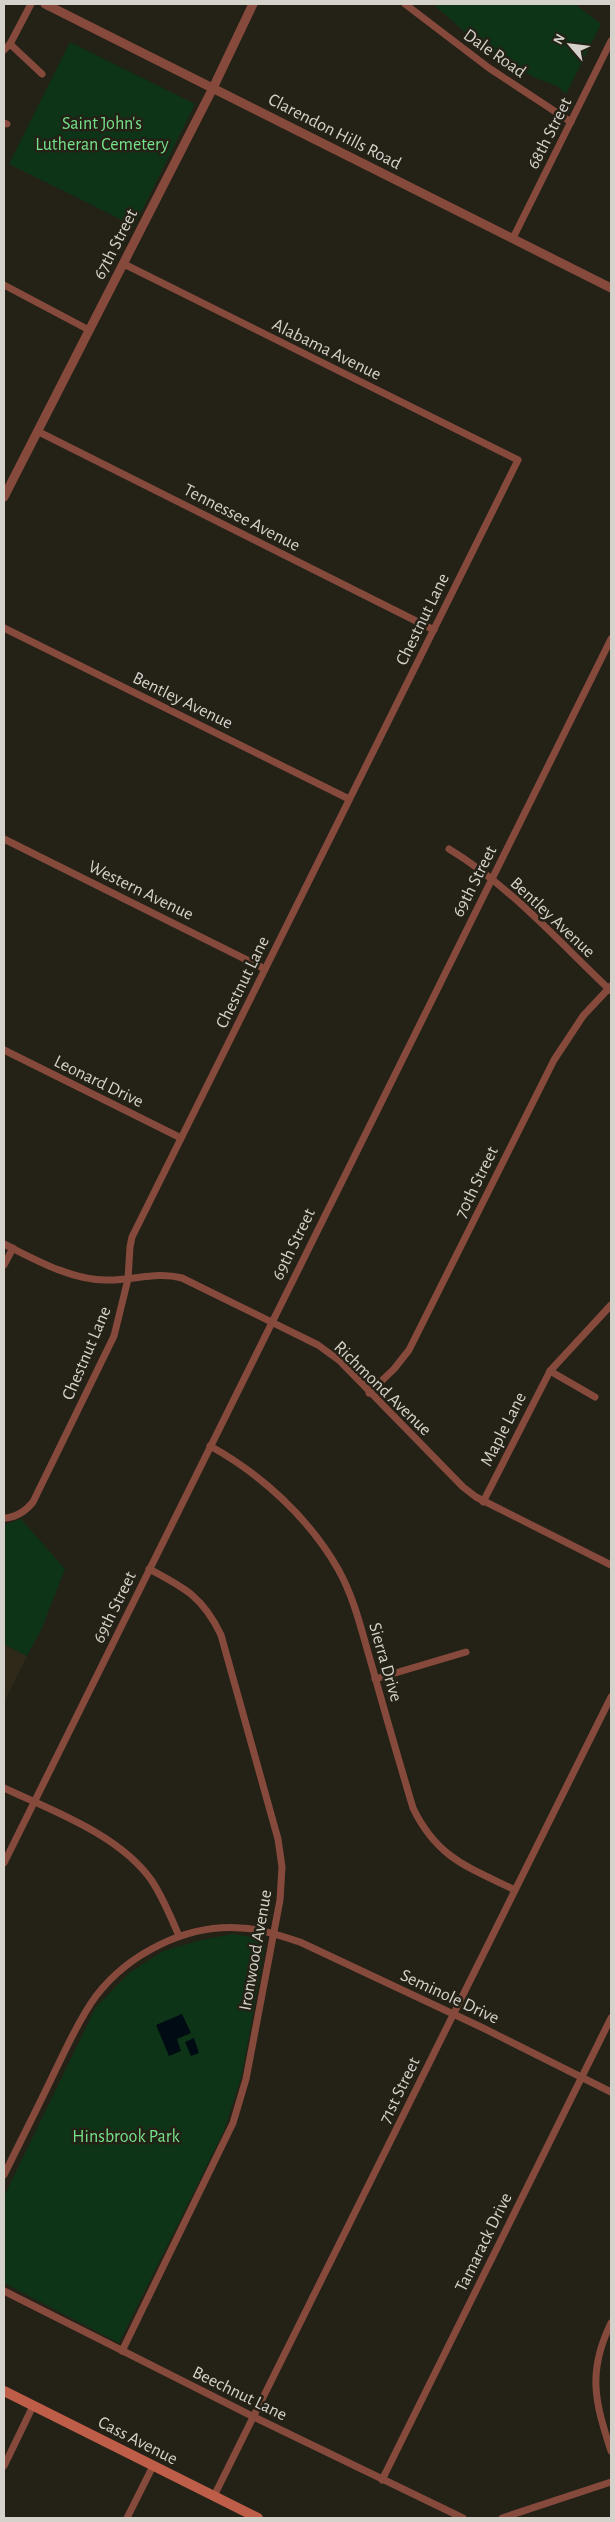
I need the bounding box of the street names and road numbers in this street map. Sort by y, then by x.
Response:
street label: Dale Road [460,26,529,82]
street label: Clarendon Hills Road [265,91,404,173]
street label: 68th Street [524,95,576,172]
street label: 67th Street [91,206,141,283]
street label: Alabama Avenue [269,316,384,384]
street label: Tennessee Avenue [180,481,303,555]
street label: Chestnut Lane [393,571,453,668]
street label: Bentley Avenue [130,669,235,733]
street label: 69th Street [449,843,501,920]
street label: Western Avenue [85,858,196,924]
street label: Bentley Avenue [506,874,598,961]
street label: Chestnut Lane [213,934,273,1031]
street label: Leonard Drive [51,1053,146,1111]
street label: 70th Street [452,1143,502,1221]
street label: 69th Street [269,1205,319,1283]
street label: Chestnut Lane [59,1304,115,1403]
street label: Richmond Avenue [330,1338,434,1440]
street label: Maple Lane [478,1390,530,1469]
street label: 69th Street [90,1568,140,1646]
street label: Sierra Drive [365,1621,405,1704]
street label: Ironwood Avenue [236,1888,275,2012]
street label: Seminole Drive [398,1966,502,2028]
street label: 71st Street [376,2054,424,2126]
street label: Tamarack Drive [452,2190,516,2295]
street label: Beechnut Lane [190,2363,290,2424]
street label: Cass Avenue [95,2413,180,2469]

